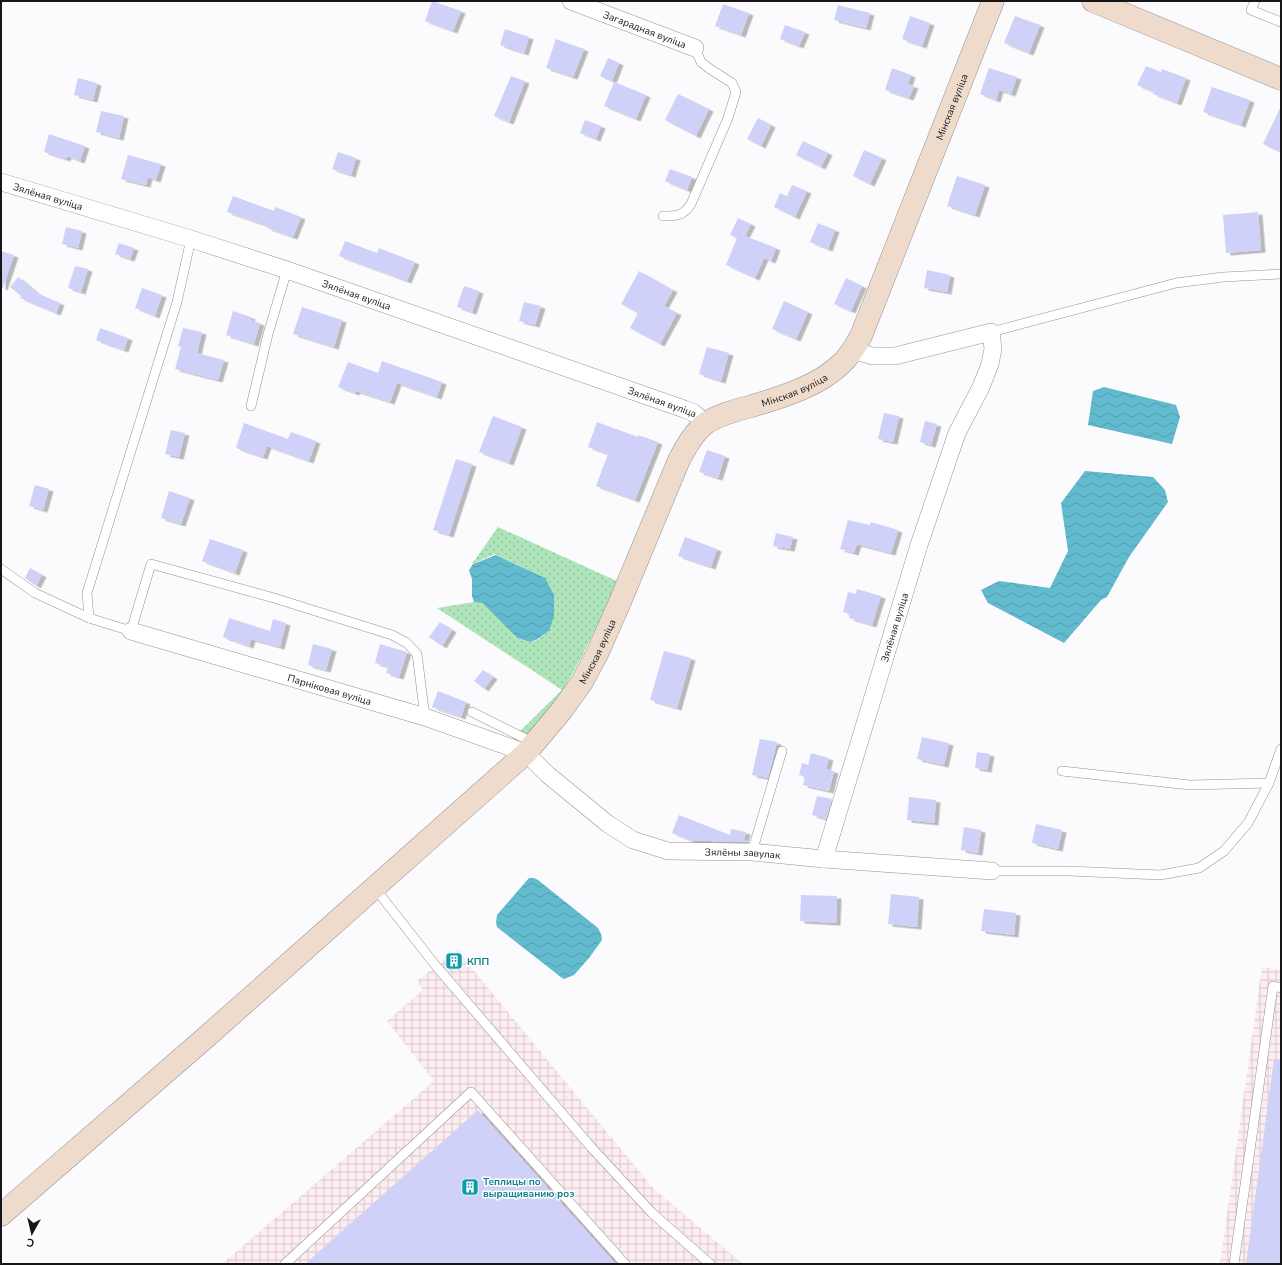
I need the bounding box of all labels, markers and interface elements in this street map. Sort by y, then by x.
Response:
street label: Загарадная вуліца [601,8,688,52]
street label: Мінская вуліца [933,72,972,142]
street label: Зялёная вуліца [11,180,84,214]
street label: Зялёная вуліца [320,277,393,314]
street label: Мінская вуліца [760,371,831,411]
street label: Зялёная вуліца [626,384,698,421]
street label: Зялёная вуліца [878,591,912,664]
street label: Мінская вуліца [576,617,619,687]
street label: Парніковая вуліца [286,671,373,709]
street label: Зялёны завулак [704,845,782,863]
building icon: КПП [444,951,464,971]
place label: КПП [467,955,489,969]
place label: Теплицы по выращиванию роз [483,1175,574,1201]
building icon: Теплицы по выращиванию роз [460,1177,480,1197]
north arrow [12,1213,52,1253]
text: С [25,1234,35,1250]

